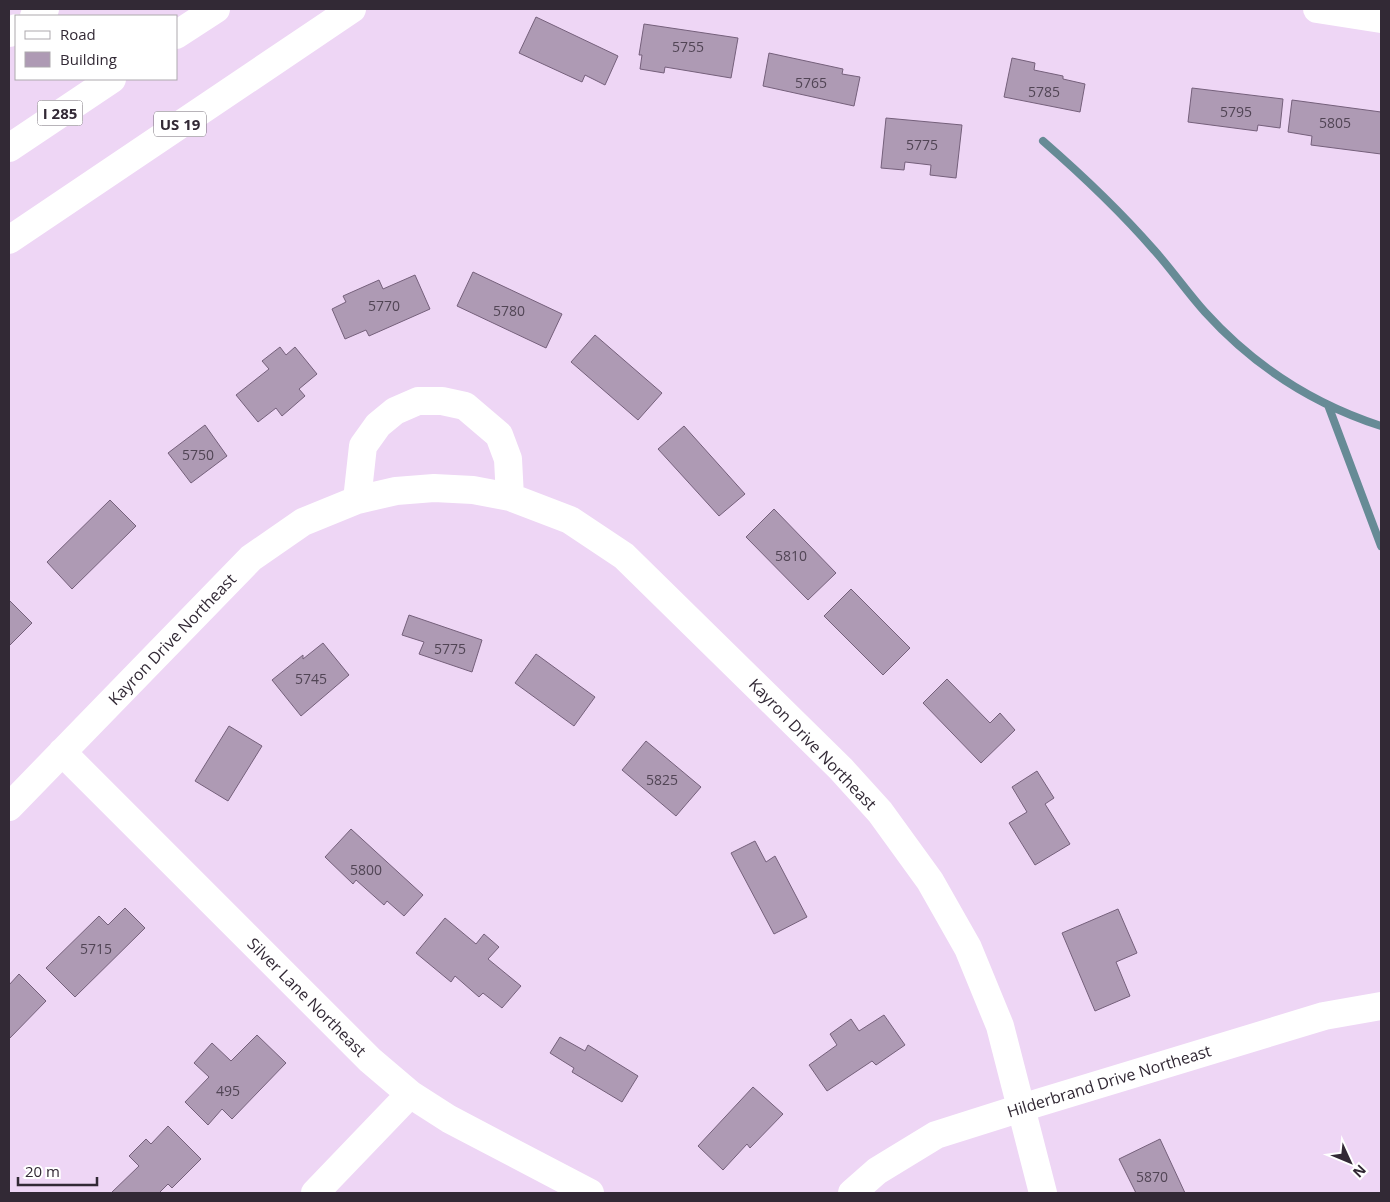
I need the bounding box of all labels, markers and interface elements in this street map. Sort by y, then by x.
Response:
legend [15,15,178,80]
text: Road [60,24,96,44]
house number: 5755 [672,37,704,56]
text: Building [60,49,117,69]
house number: 5765 [795,73,827,92]
house number: 5785 [1028,82,1060,101]
road number: I 285 [38,100,82,126]
house number: 5795 [1220,102,1252,121]
road number: US 19 [154,112,206,136]
house number: 5805 [1319,113,1351,132]
house number: 5775 [906,135,938,154]
house number: 5770 [368,296,400,315]
house number: 5780 [493,301,525,320]
house number: 5750 [182,445,214,464]
house number: 5810 [775,546,807,565]
street label: Kayron Drive Northeast [103,568,241,710]
house number: 5775 [434,639,466,658]
house number: 5745 [295,669,327,688]
street label: Kayron Drive Northeast [744,673,882,815]
house number: 5825 [646,770,678,789]
house number: 5800 [350,860,382,879]
street label: Silver Lane Northeast [243,933,371,1061]
house number: 5715 [80,939,112,958]
street label: Hilderbrand Drive Northeast [1004,1039,1214,1123]
house number: 495 [216,1081,240,1100]
north arrow [1325,1137,1375,1187]
scale bar [18,1154,96,1186]
text: 20 m [25,1161,60,1181]
text: N [1349,1161,1371,1182]
house number: 5870 [1136,1167,1168,1186]

